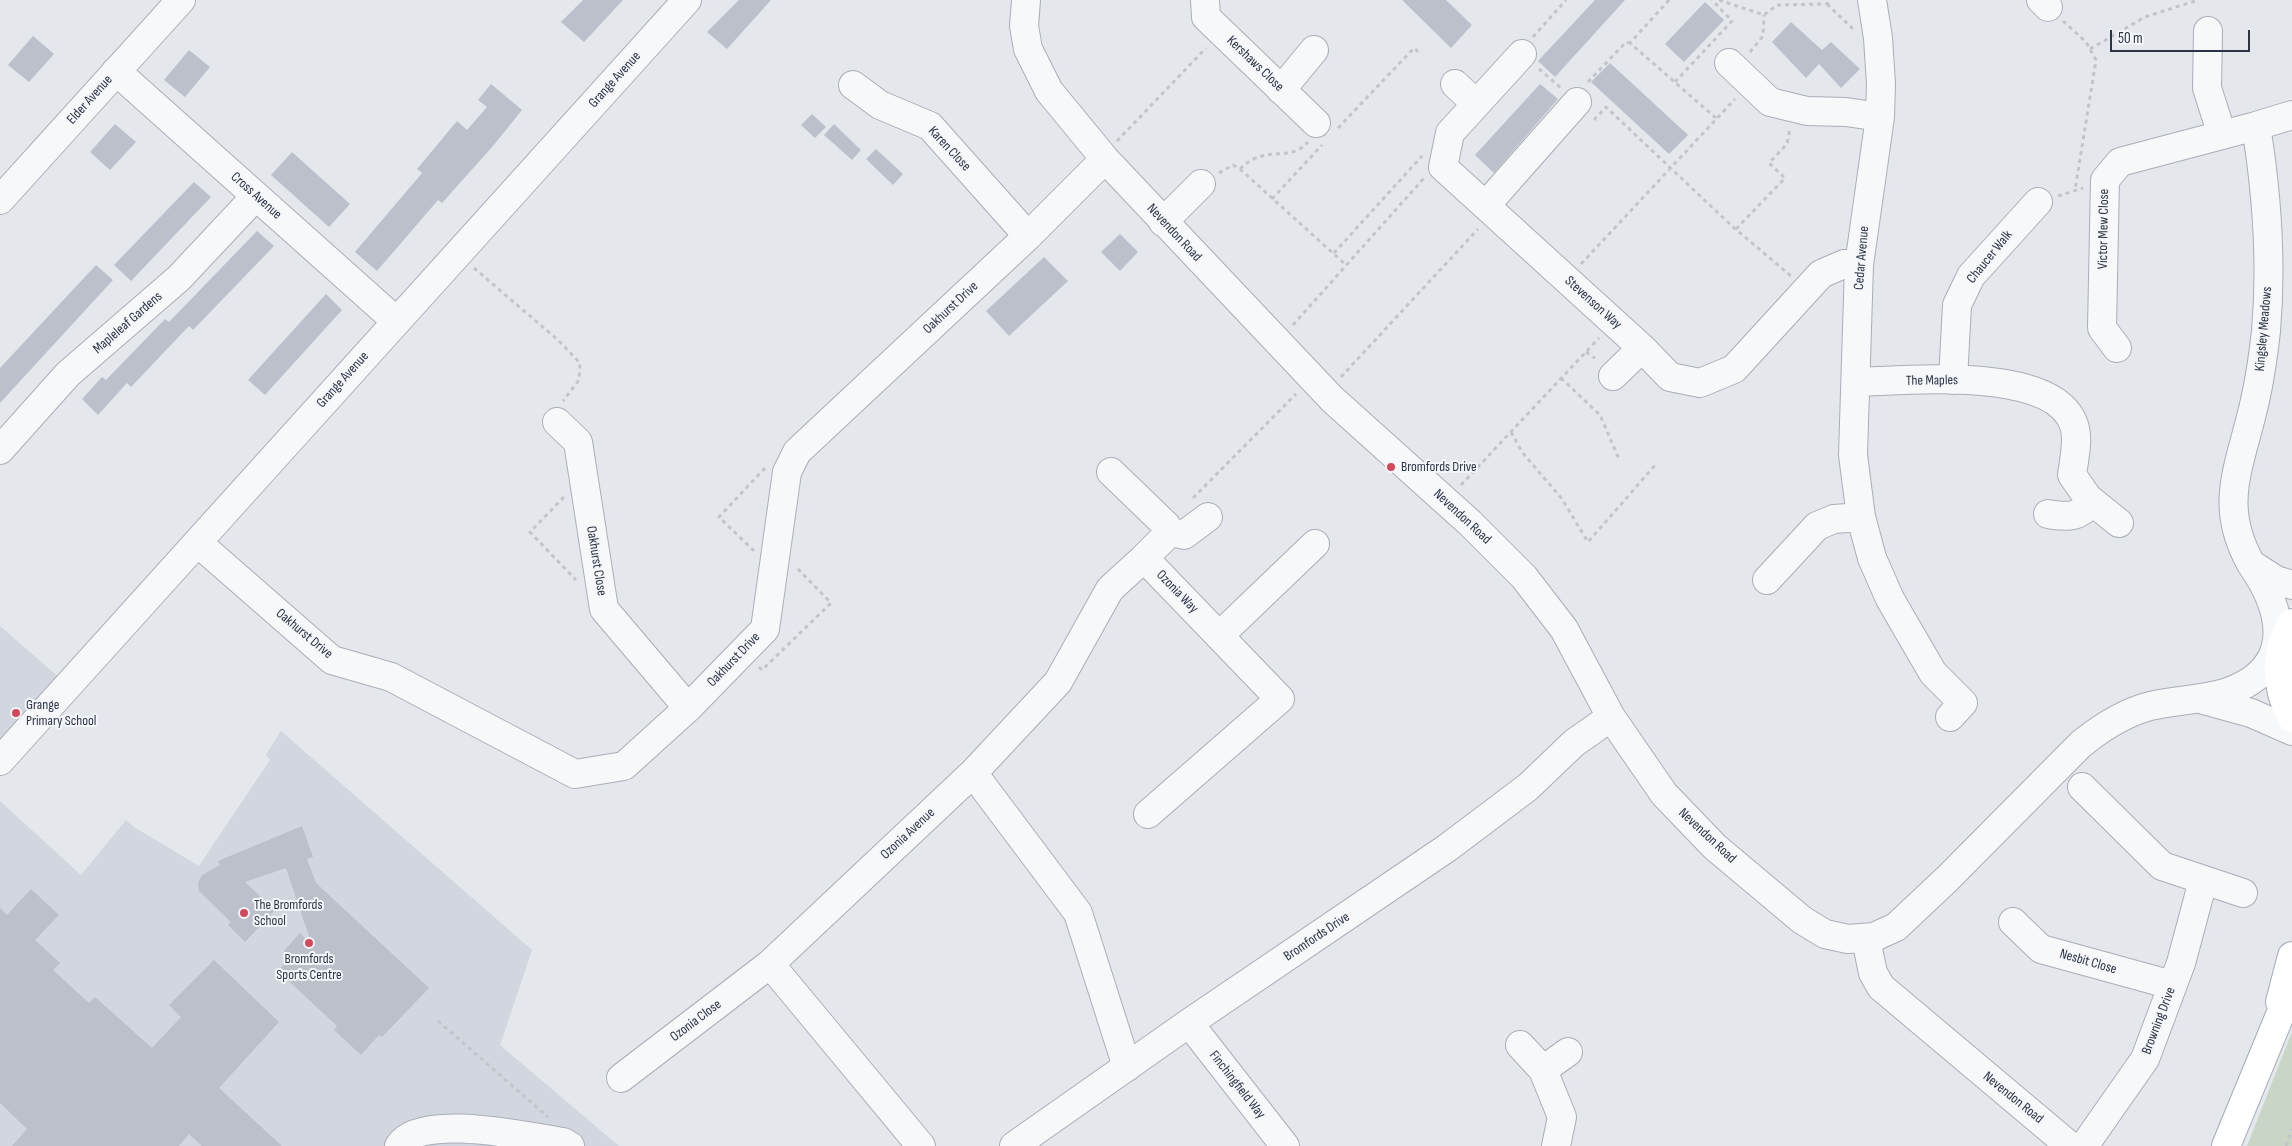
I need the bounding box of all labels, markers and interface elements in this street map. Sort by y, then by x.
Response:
scale bar [2112,20,2252,52]
text: 50 m [2118,29,2143,48]
street label: Kershaws Close [1223,33,1287,95]
street label: Grange Avenue [585,48,645,112]
street label: Elder Avenue [64,72,116,128]
street label: Karen Close [924,123,974,175]
street label: Cross Avenue [227,169,285,223]
street label: Victor Mew Close [2095,189,2113,269]
street label: Nevendon Road [1143,201,1205,265]
street label: Cedar Avenue [1851,225,1873,291]
street label: Chaucer Walk [1963,227,2017,287]
street label: Stevenson Way [1561,273,1625,333]
street label: Oakhurst Drive [920,278,982,338]
street label: Kingsley Meadows [2252,286,2276,372]
street label: Mapleleaf Gardens [90,288,166,358]
street label: Grange Avenue [313,348,373,412]
street label: The Maples [1906,372,1958,390]
place label: Bromfords Drive [1401,459,1477,475]
marker: Bromfords Drive [1385,461,1397,473]
street label: Nevendon Road [1430,486,1494,548]
street label: Oakhurst Close [582,525,610,597]
street label: Ozonia Way [1152,567,1202,617]
street label: Oakhurst Drive [272,605,336,663]
street label: Oakhurst Drive [704,629,764,691]
place label: Grange Primary School [26,697,96,730]
marker: Grange Primary School [10,707,22,719]
street label: Ozonia Avenue [877,805,939,863]
street label: Nevendon Road [1675,805,1739,867]
place label: The Bromfords School [254,897,322,930]
marker: The Bromfords School [238,907,250,919]
street label: Bromfords Drive [1281,909,1353,965]
marker: Bromfords Sports Centre [303,937,315,949]
street label: Nesbit Close [2058,946,2118,978]
place label: Bromfords Sports Centre [276,951,342,984]
street label: Browning Drive [2139,985,2179,1057]
street label: Ozonia Close [667,996,725,1046]
street label: Finchingfield Way [1205,1048,1269,1122]
street label: Nevendon Road [1979,1069,2047,1127]

